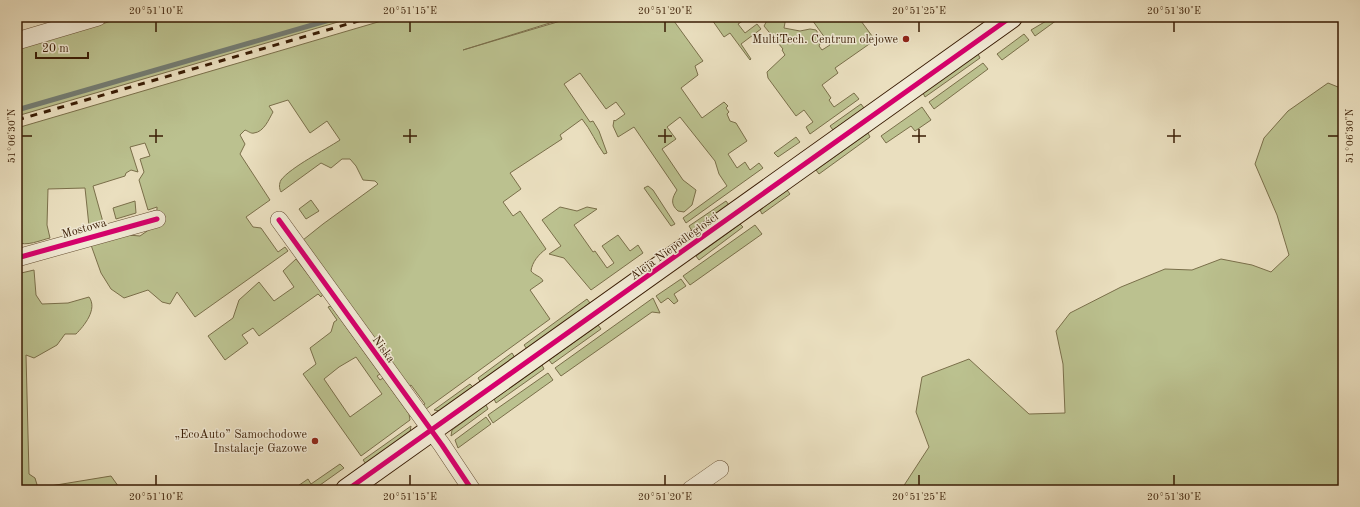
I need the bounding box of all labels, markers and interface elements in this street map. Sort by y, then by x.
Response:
text: 20°51'10"E [129,6,183,16]
text: 20°51'15"E [383,6,437,16]
text: 20°51'20"E [638,6,692,16]
text: 20°51'25"E [892,6,946,16]
text: 20°51'30"E [1147,6,1201,16]
scale bar [36,34,88,60]
place label: MultiTech. Centrum olejowe [752,34,898,46]
marker: MultiTech. Centrum olejowe [901,34,911,44]
text: 20 m [42,43,69,55]
text: 51°06'30"N [7,108,17,163]
text: 51°06'30"N [1345,108,1355,163]
street label: Aleja Niepodległości [628,211,721,283]
street label: Mostowa [60,217,108,241]
street label: Niska [370,334,397,365]
place label: „EcoAuto” Samochodowe Instalacje Gazowe [174,429,307,455]
marker: „EcoAuto” Samochodowe Instalacje Gazowe [310,436,320,446]
text: 20°51'10"E [129,492,183,502]
text: 20°51'15"E [383,492,437,502]
text: 20°51'20"E [638,492,692,502]
text: 20°51'25"E [892,492,946,502]
text: 20°51'30"E [1147,492,1201,502]

